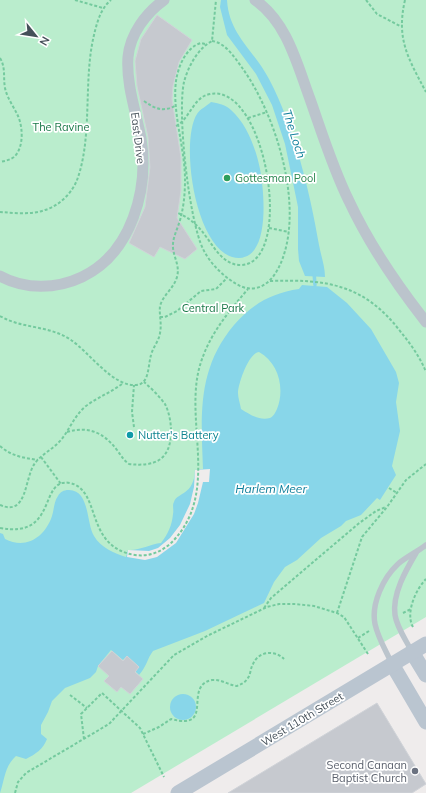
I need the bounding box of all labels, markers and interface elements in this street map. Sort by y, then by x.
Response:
north arrow [16,16,56,56]
text: N [37,34,53,48]
water label: The Loch [280,108,309,160]
street label: East Drive [128,111,148,165]
park label: The Ravine [33,120,89,134]
place label: Gottesman Pool [235,171,316,185]
marker: Gottesman Pool [222,173,232,183]
park label: Central Park [182,301,245,315]
place label: Nutter's Battery [138,428,219,442]
marker: Nutter's Battery [125,430,135,440]
water label: Harlem Meer [235,481,307,496]
street label: West 110th Street [259,689,346,749]
place label: Second Canaan Baptist Church [327,758,407,785]
marker: Second Canaan Baptist Church [410,766,420,776]

